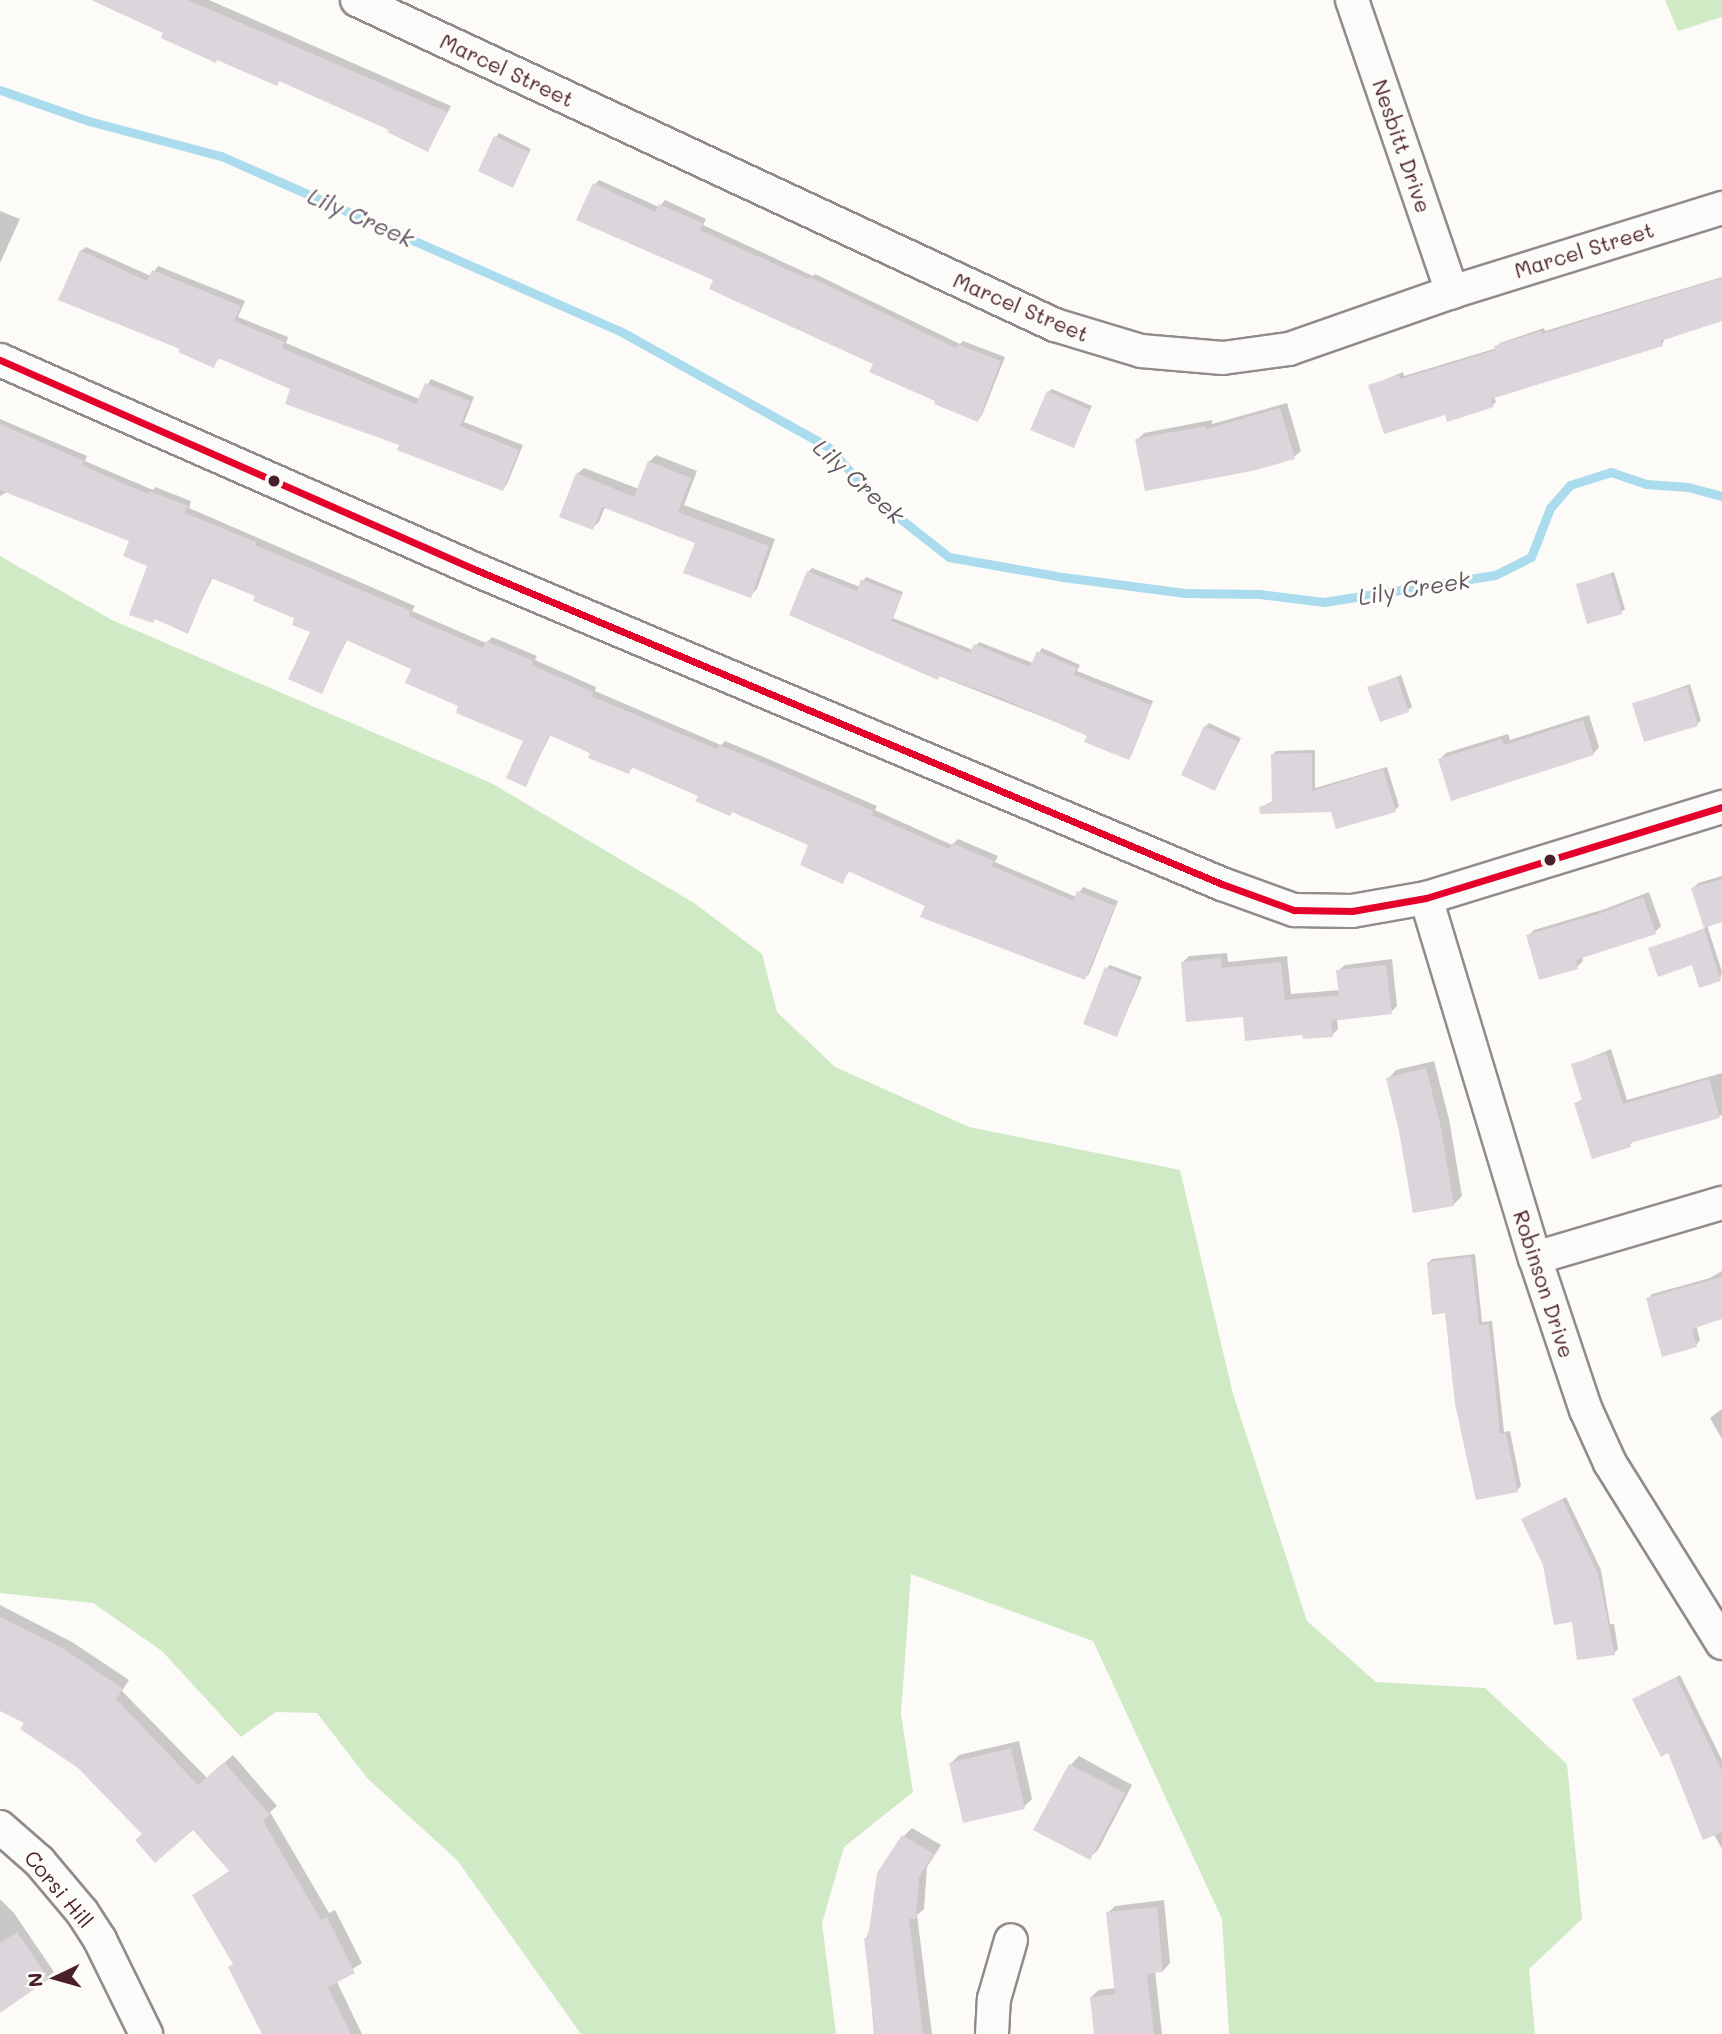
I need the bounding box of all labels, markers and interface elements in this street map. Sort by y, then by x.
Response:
street label: Marcel Street [436,28,578,112]
street label: Nesbitt Drive [1367,76,1437,216]
water label: Lily Creek [304,181,418,253]
street label: Marcel Street [1511,217,1657,283]
street label: Marcel Street [950,267,1092,347]
water label: Lily Creek [808,433,910,529]
unlabelled marker [267,474,281,488]
water label: Lily Creek [1356,566,1472,610]
unlabelled marker [1543,853,1557,867]
street label: Robinson Drive [1508,1207,1580,1361]
street label: Corsi Hill [19,1845,99,1933]
north arrow [21,1943,91,2013]
text: N [22,1972,48,1988]

